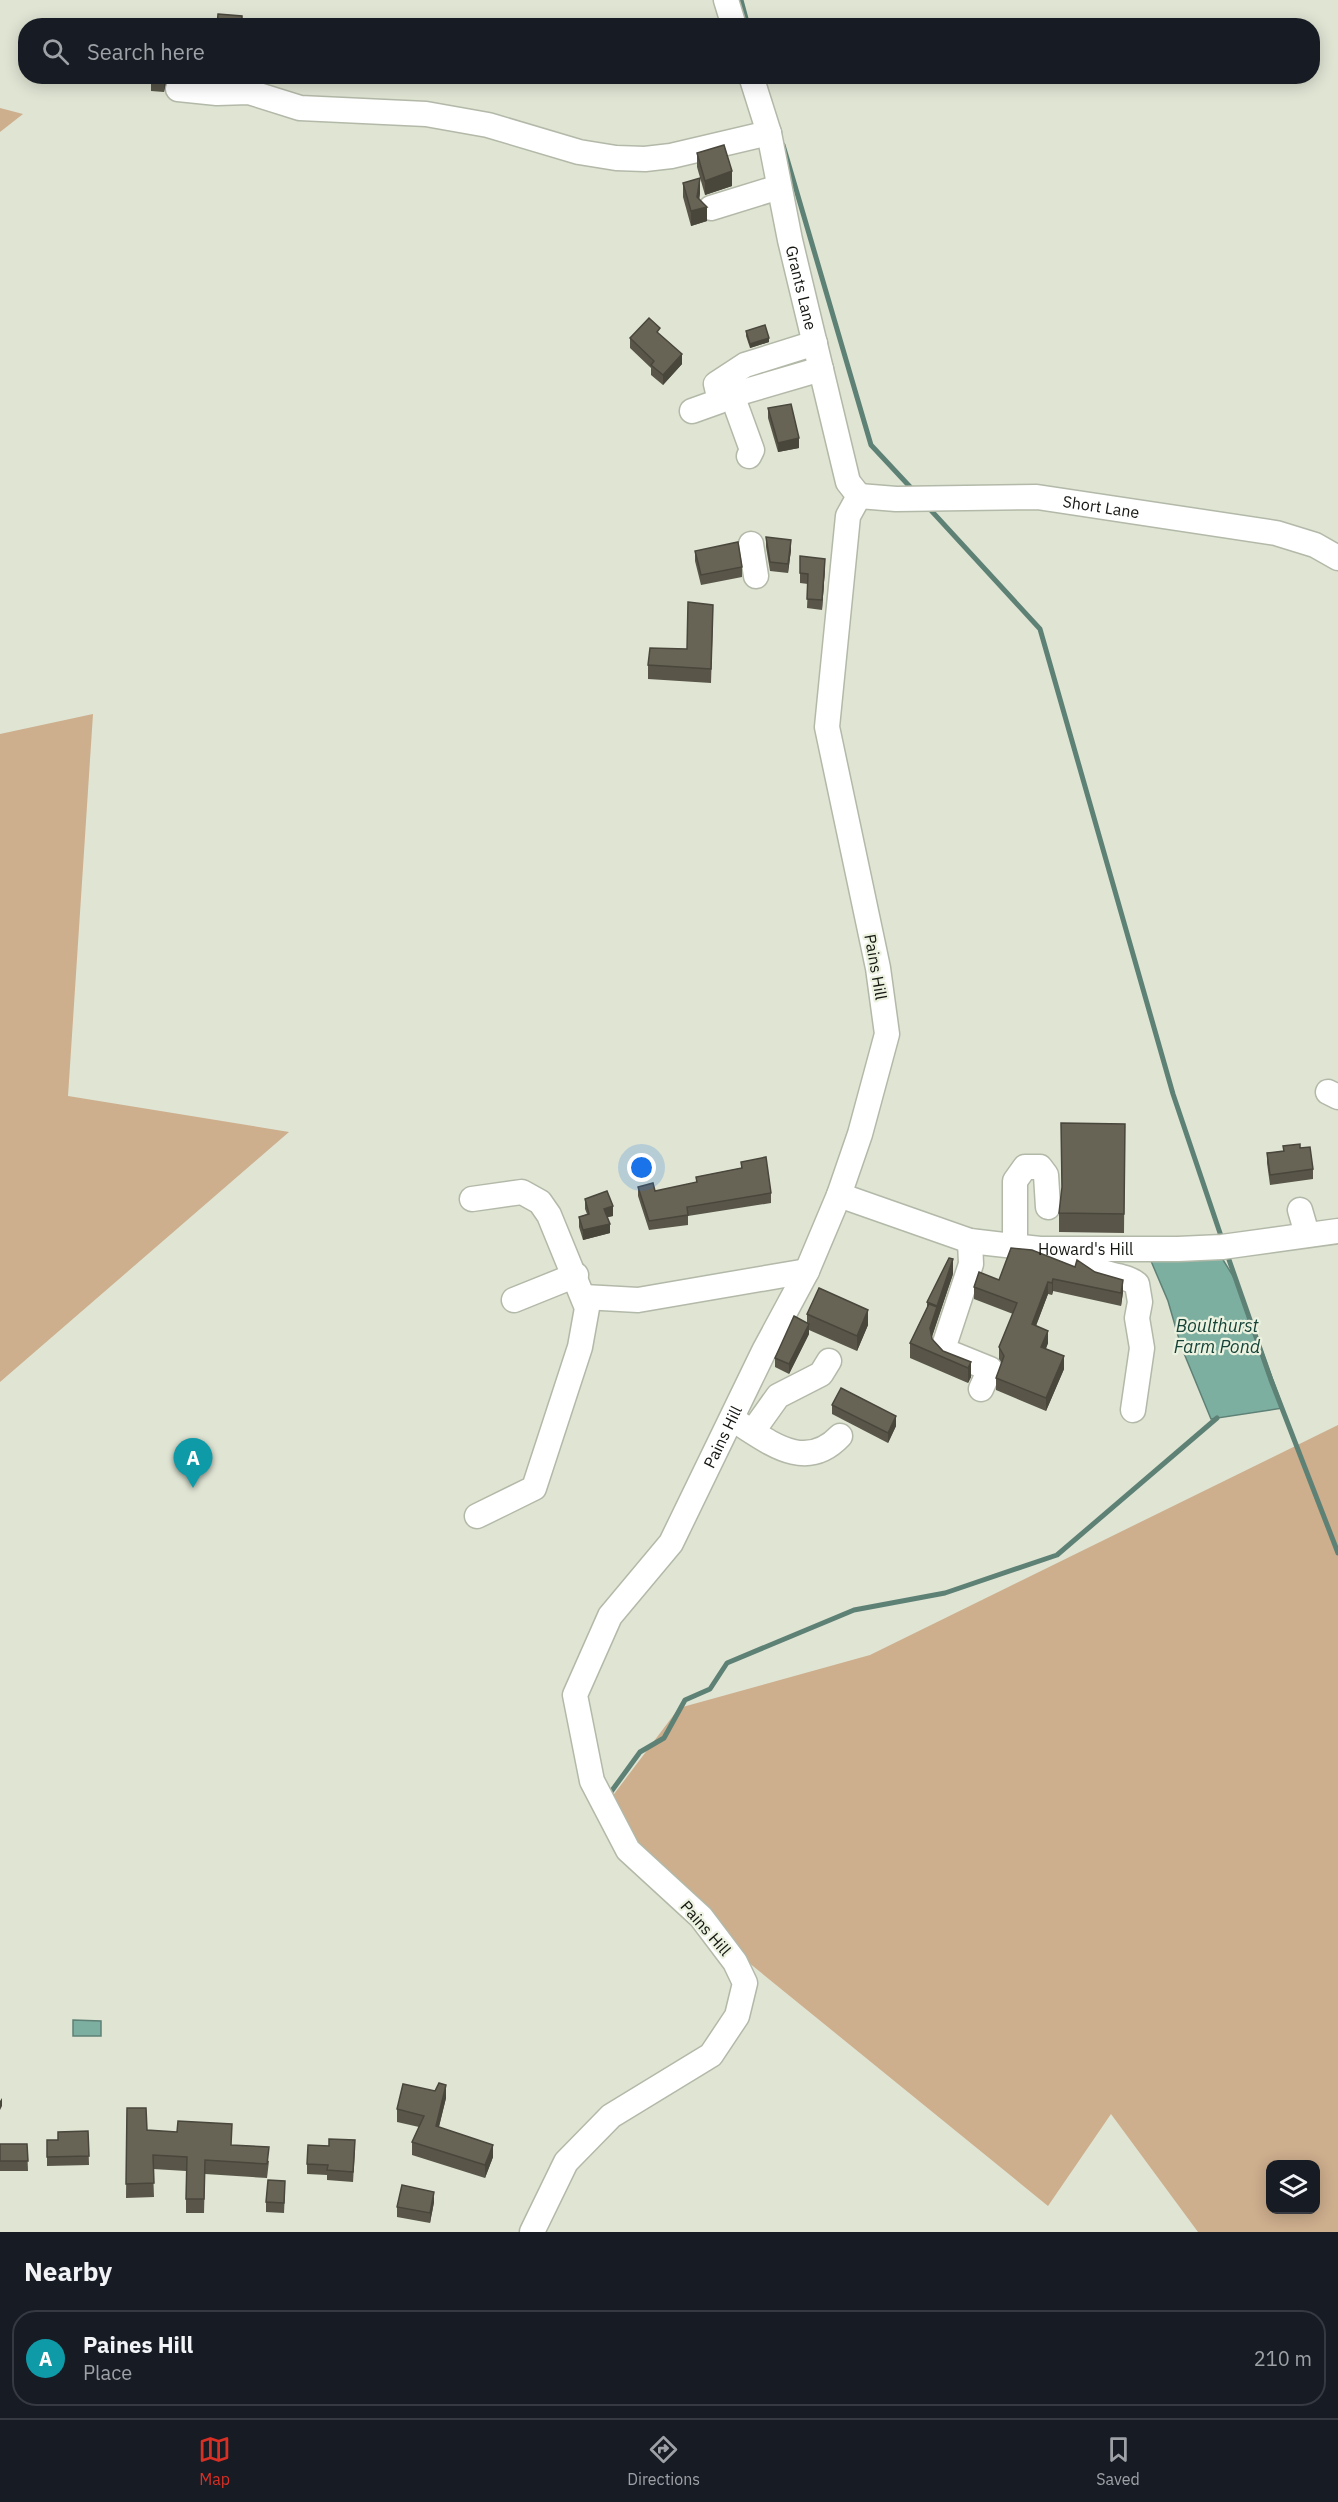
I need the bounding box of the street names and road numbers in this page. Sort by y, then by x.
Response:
street label: Grants Lane [782,244,821,332]
street label: Short Lane [1062,491,1141,522]
street label: Pains Hill [860,932,892,1002]
street label: Howard's Hill [1038,1239,1133,1259]
street label: Pains Hill [699,1402,746,1471]
street label: Pains Hill [677,1896,735,1960]

